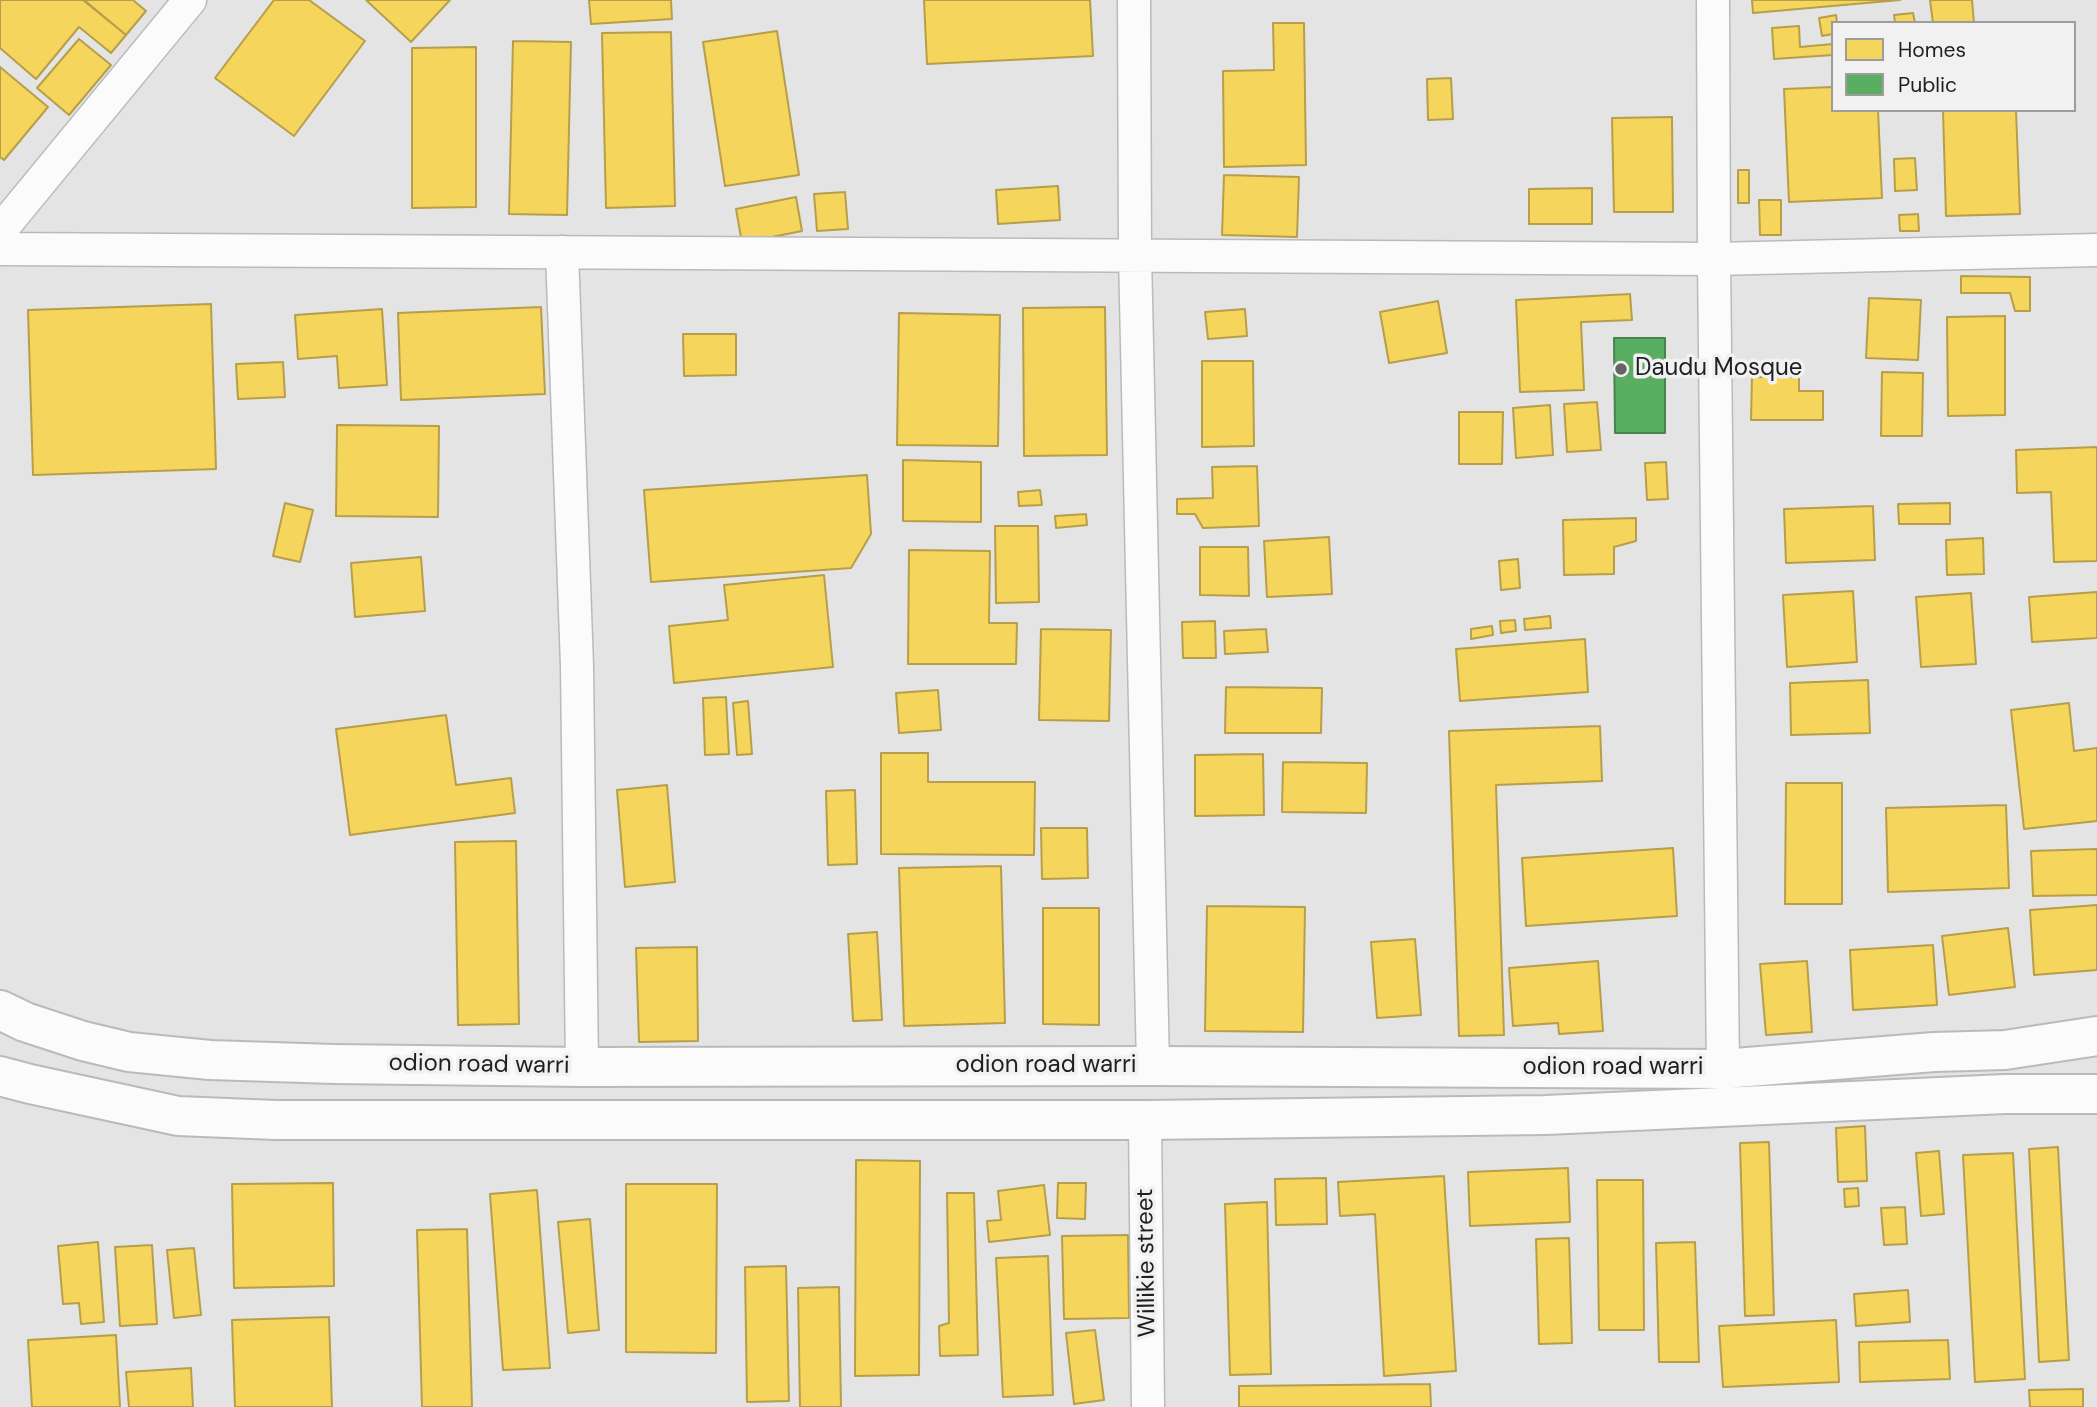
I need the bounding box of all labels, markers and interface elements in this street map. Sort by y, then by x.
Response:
legend [1831,21,2076,112]
text: Homes [1898,36,1966,64]
text: Public [1898,71,1957,99]
place label: Daudu Mosque [1635,355,1802,383]
marker: Daudu Mosque [1613,361,1629,377]
street label: odion road warri [388,1049,570,1081]
street label: odion road warri [955,1052,1137,1080]
street label: odion road warri [1522,1054,1704,1082]
street label: Willikie street [1131,1188,1163,1338]

